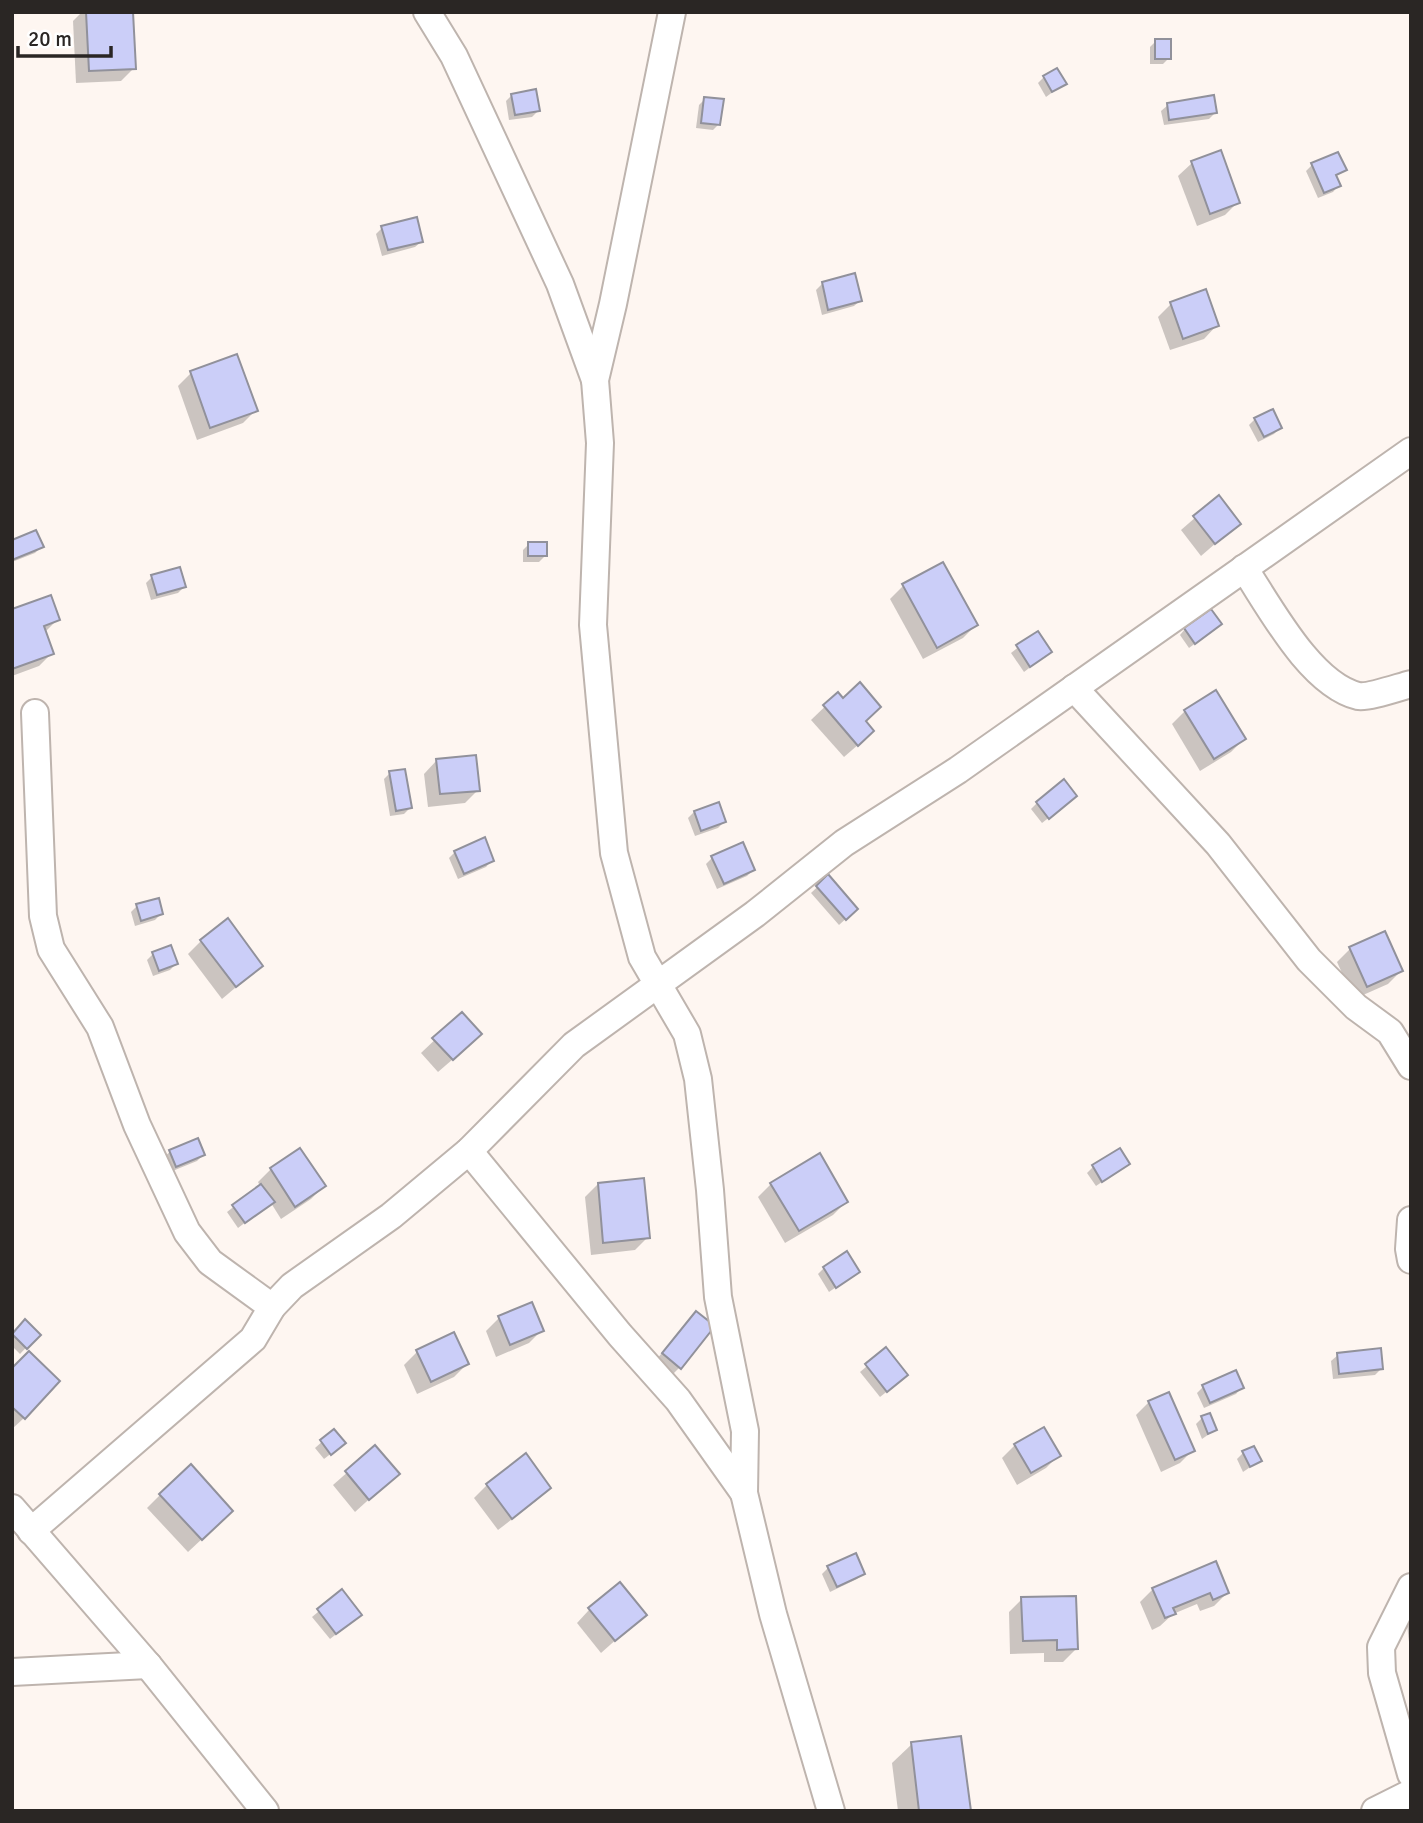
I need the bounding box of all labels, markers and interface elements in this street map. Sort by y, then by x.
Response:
scale bar [18,14,110,58]
text: 20 m [28,26,72,52]

